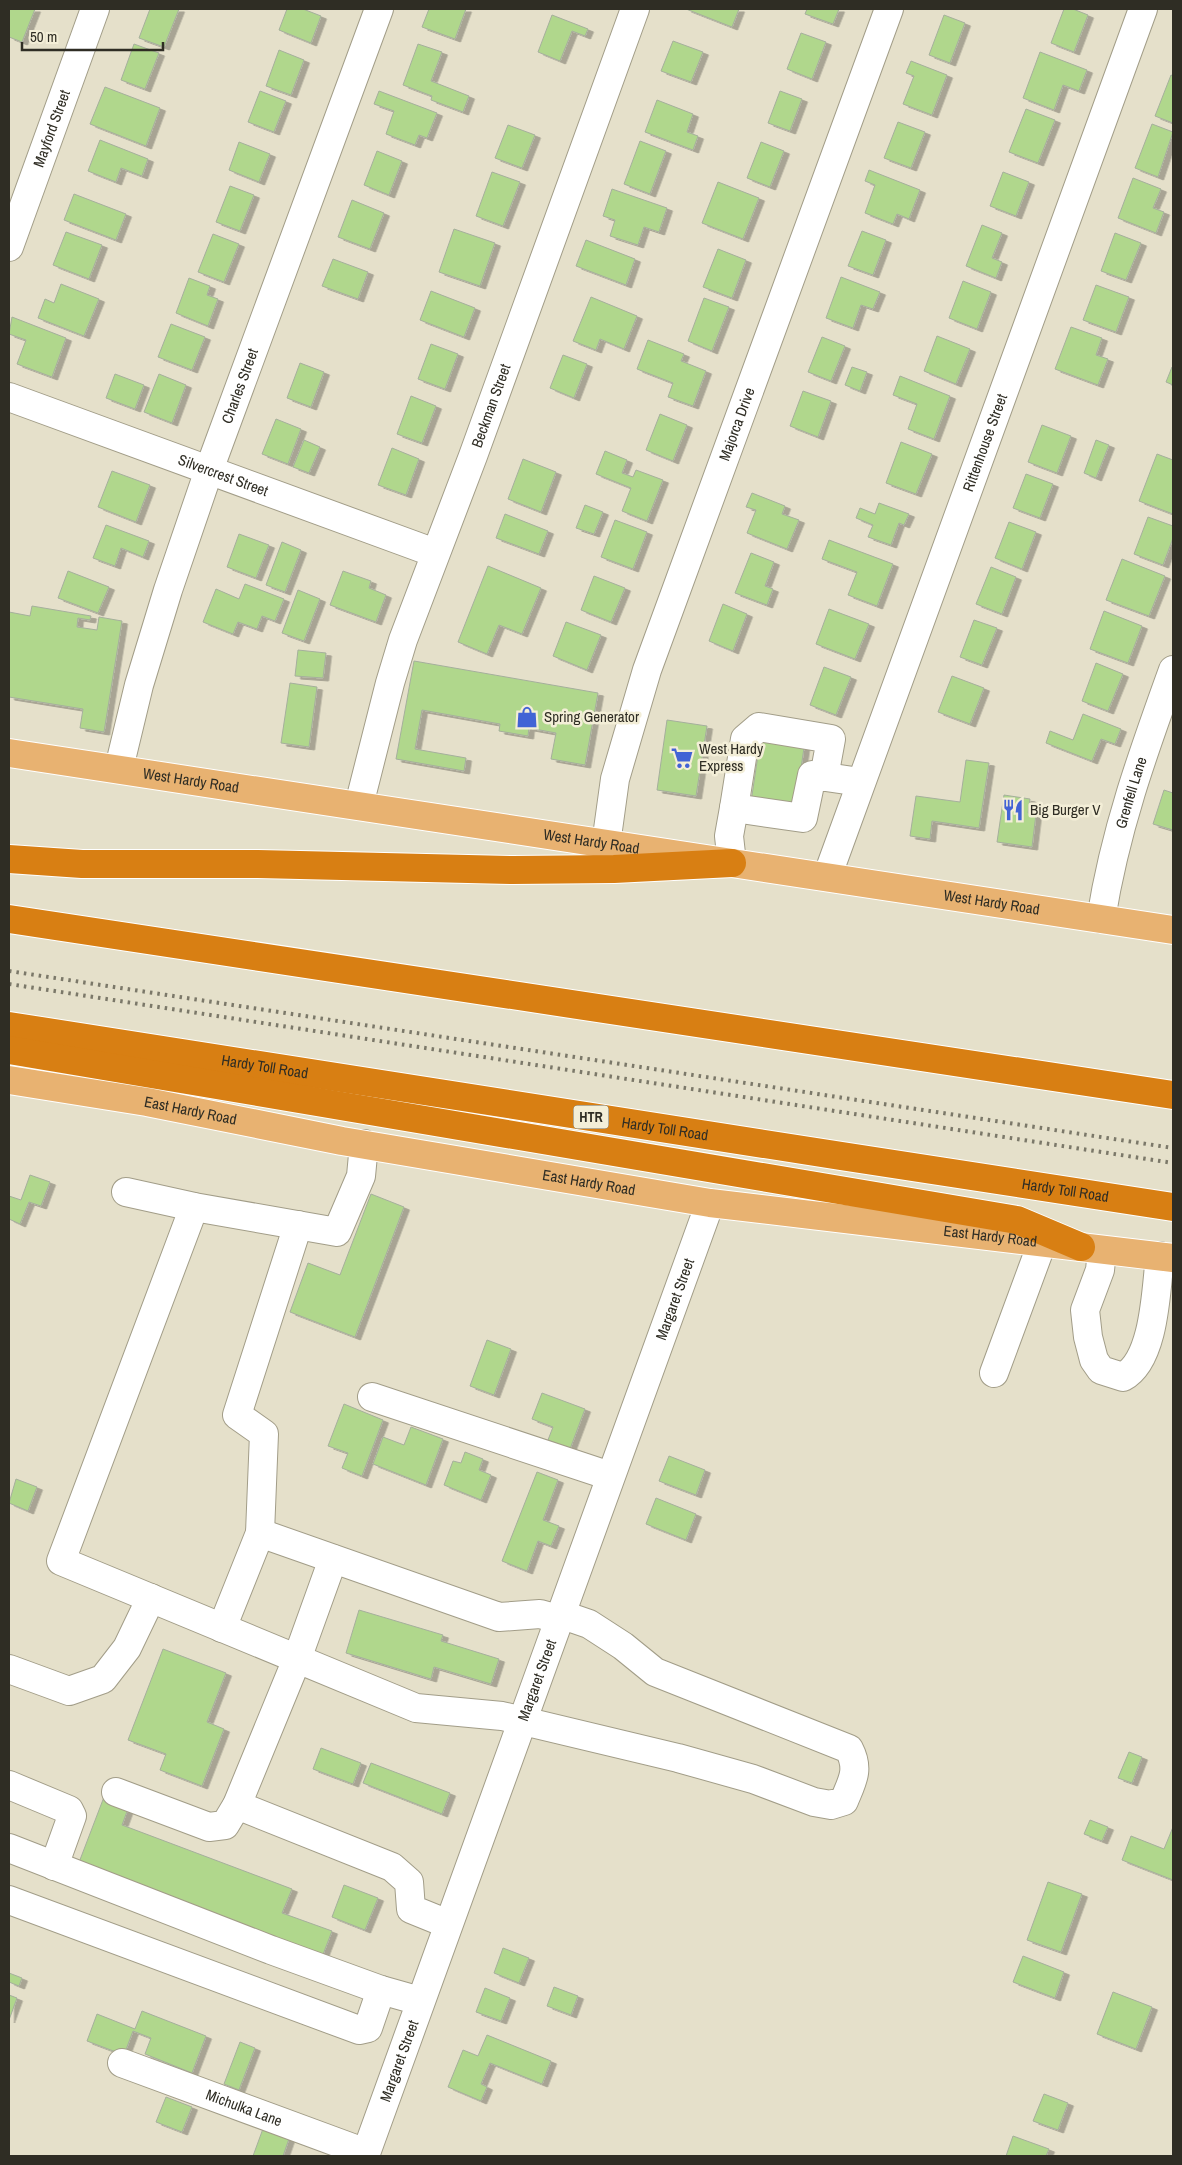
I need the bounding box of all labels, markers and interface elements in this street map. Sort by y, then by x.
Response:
scale bar [22,20,164,52]
text: 50 m [30,26,57,47]
street label: Mayford Street [28,86,75,170]
street label: Charles Street [216,345,263,426]
street label: Beckman Street [466,360,516,450]
street label: Majorca Drive [713,384,760,464]
street label: Rittenhouse Street [957,390,1012,495]
street label: Silvercrest Street [175,449,272,501]
shop icon: Spring Generator [514,704,540,730]
place label: Spring Generator [544,706,639,727]
place label: West Hardy Express [699,738,764,776]
supermarket icon: West Hardy Express [669,745,695,771]
street label: Grenfell Lane [1110,754,1152,831]
street label: West Hardy Road [141,762,240,798]
restaurant icon: Big Burger V [1000,797,1026,823]
place label: Big Burger V [1030,799,1101,820]
street label: West Hardy Road [542,823,641,859]
street label: West Hardy Road [942,884,1041,920]
street label: Hardy Toll Road [220,1049,310,1084]
street label: East Hardy Road [142,1091,239,1130]
road number: HTR [574,1106,608,1128]
street label: Hardy Toll Road [620,1111,710,1146]
street label: East Hardy Road [541,1164,637,1200]
street label: Hardy Toll Road [1021,1173,1110,1207]
street label: East Hardy Road [943,1220,1038,1252]
street label: Margaret Street [650,1255,699,1343]
street label: Margaret Street [512,1636,561,1724]
street label: Margaret Street [374,2017,424,2105]
street label: Michulka Lane [203,2084,285,2131]

